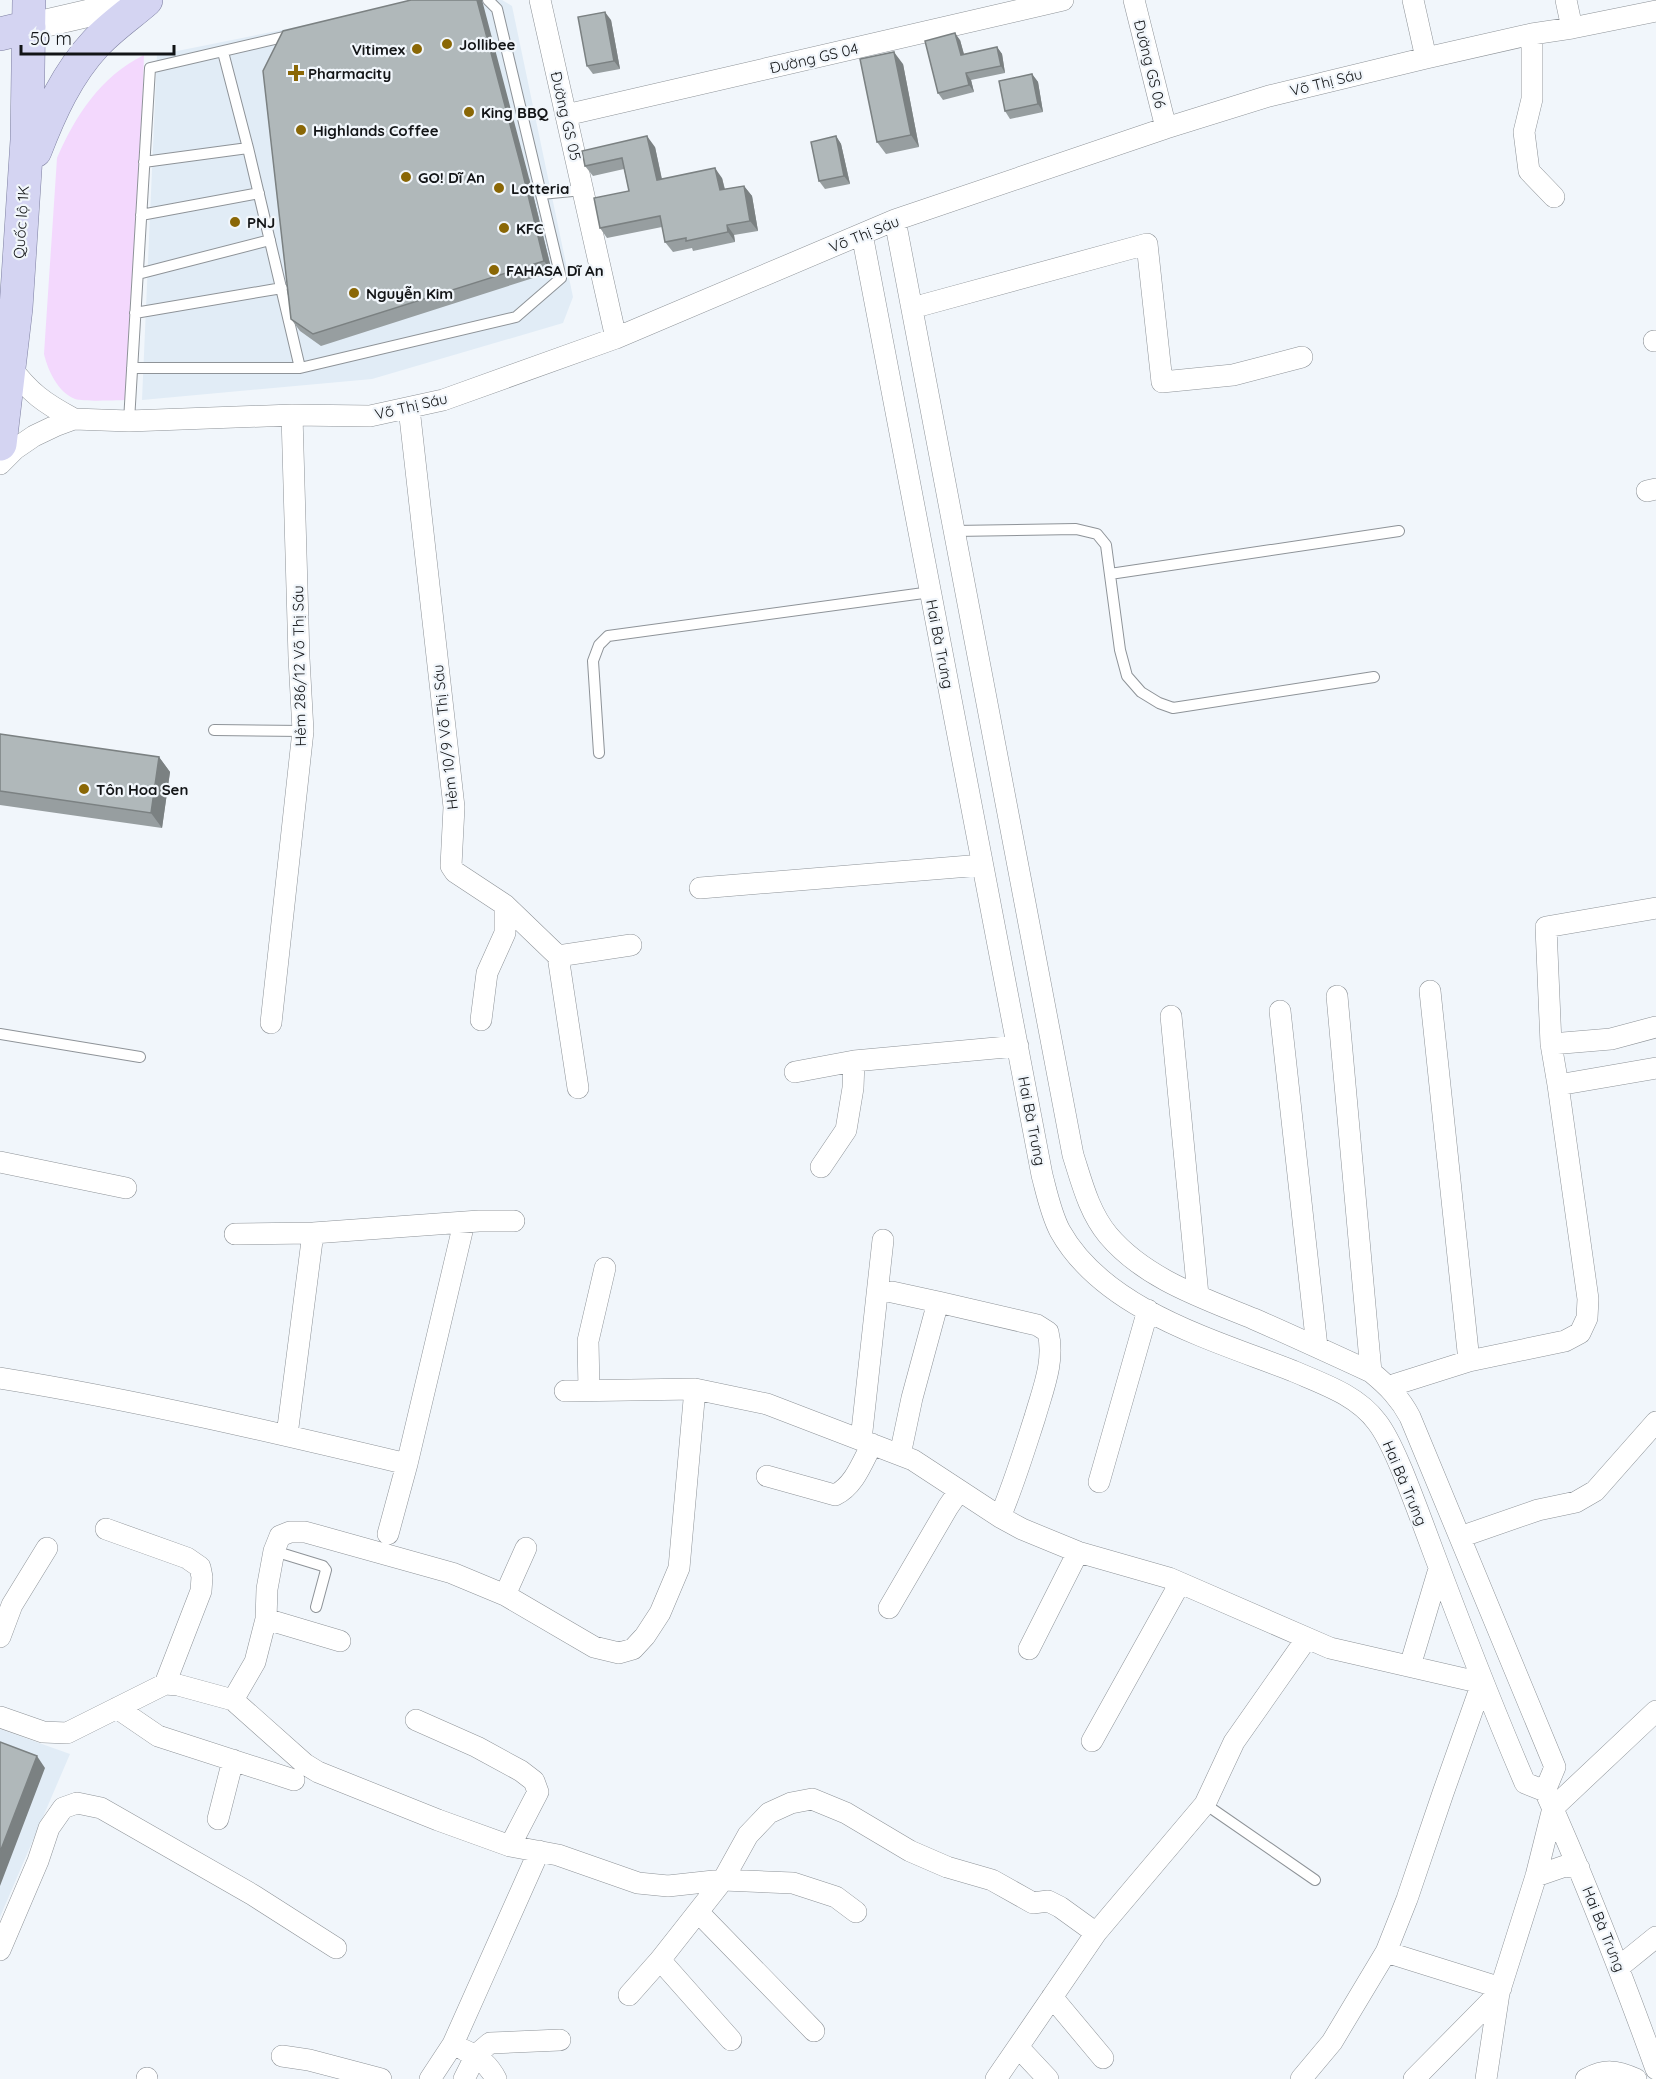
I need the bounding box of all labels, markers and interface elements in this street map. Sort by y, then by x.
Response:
scale bar [21,18,174,56]
street label: Đường GS 06 [1130,18,1170,110]
text: 50 m [30,27,72,50]
place label: Jollibee [459,35,516,54]
marker: Jollibee [440,37,454,51]
street label: Đường GS 04 [768,39,860,77]
place label: Vitimex [352,40,406,59]
marker: Vitimex [410,42,424,56]
place label: Pharmacity [308,64,391,83]
street label: Võ Thị Sáu [1288,64,1364,100]
marker: Pharmacity [289,66,303,80]
street label: Đường GS 05 [547,70,585,162]
place label: King BBQ [481,103,549,122]
marker: King BBQ [462,105,476,119]
place label: Highlands Coffee [313,121,439,140]
marker: Highlands Coffee [294,123,308,137]
place label: GO! Dĩ An [418,168,485,187]
marker: GO! Dĩ An [399,170,413,184]
place label: Lotteria [511,179,569,198]
marker: Lotteria [492,181,506,195]
street label: Quốc lộ 1K [9,185,33,259]
street label: Võ Thị Sáu [826,211,902,257]
place label: PNJ [247,213,275,232]
marker: PNJ [228,215,242,229]
place label: KFC [516,219,544,238]
marker: KFC [497,221,511,235]
place label: FAHASA Dĩ An [506,261,604,280]
marker: FAHASA Dĩ An [487,263,501,277]
place label: Nguyễn Kim [366,284,453,303]
marker: Nguyễn Kim [347,286,361,300]
street label: Võ Thị Sáu [373,388,449,424]
street label: Hẻm 286/12 Võ Thị Sáu [288,585,310,747]
street label: Hai Bà Trưng [922,598,958,690]
street label: Hẻm 10/9 Võ Thị Sáu [428,664,462,810]
place label: Tôn Hoa Sen [96,780,188,799]
marker: Tôn Hoa Sen [77,782,91,796]
street label: Hai Bà Trưng [1014,1075,1050,1167]
street label: Hai Bà Trưng [1379,1438,1431,1528]
street label: Hai Bà Trưng [1578,1883,1630,1975]

